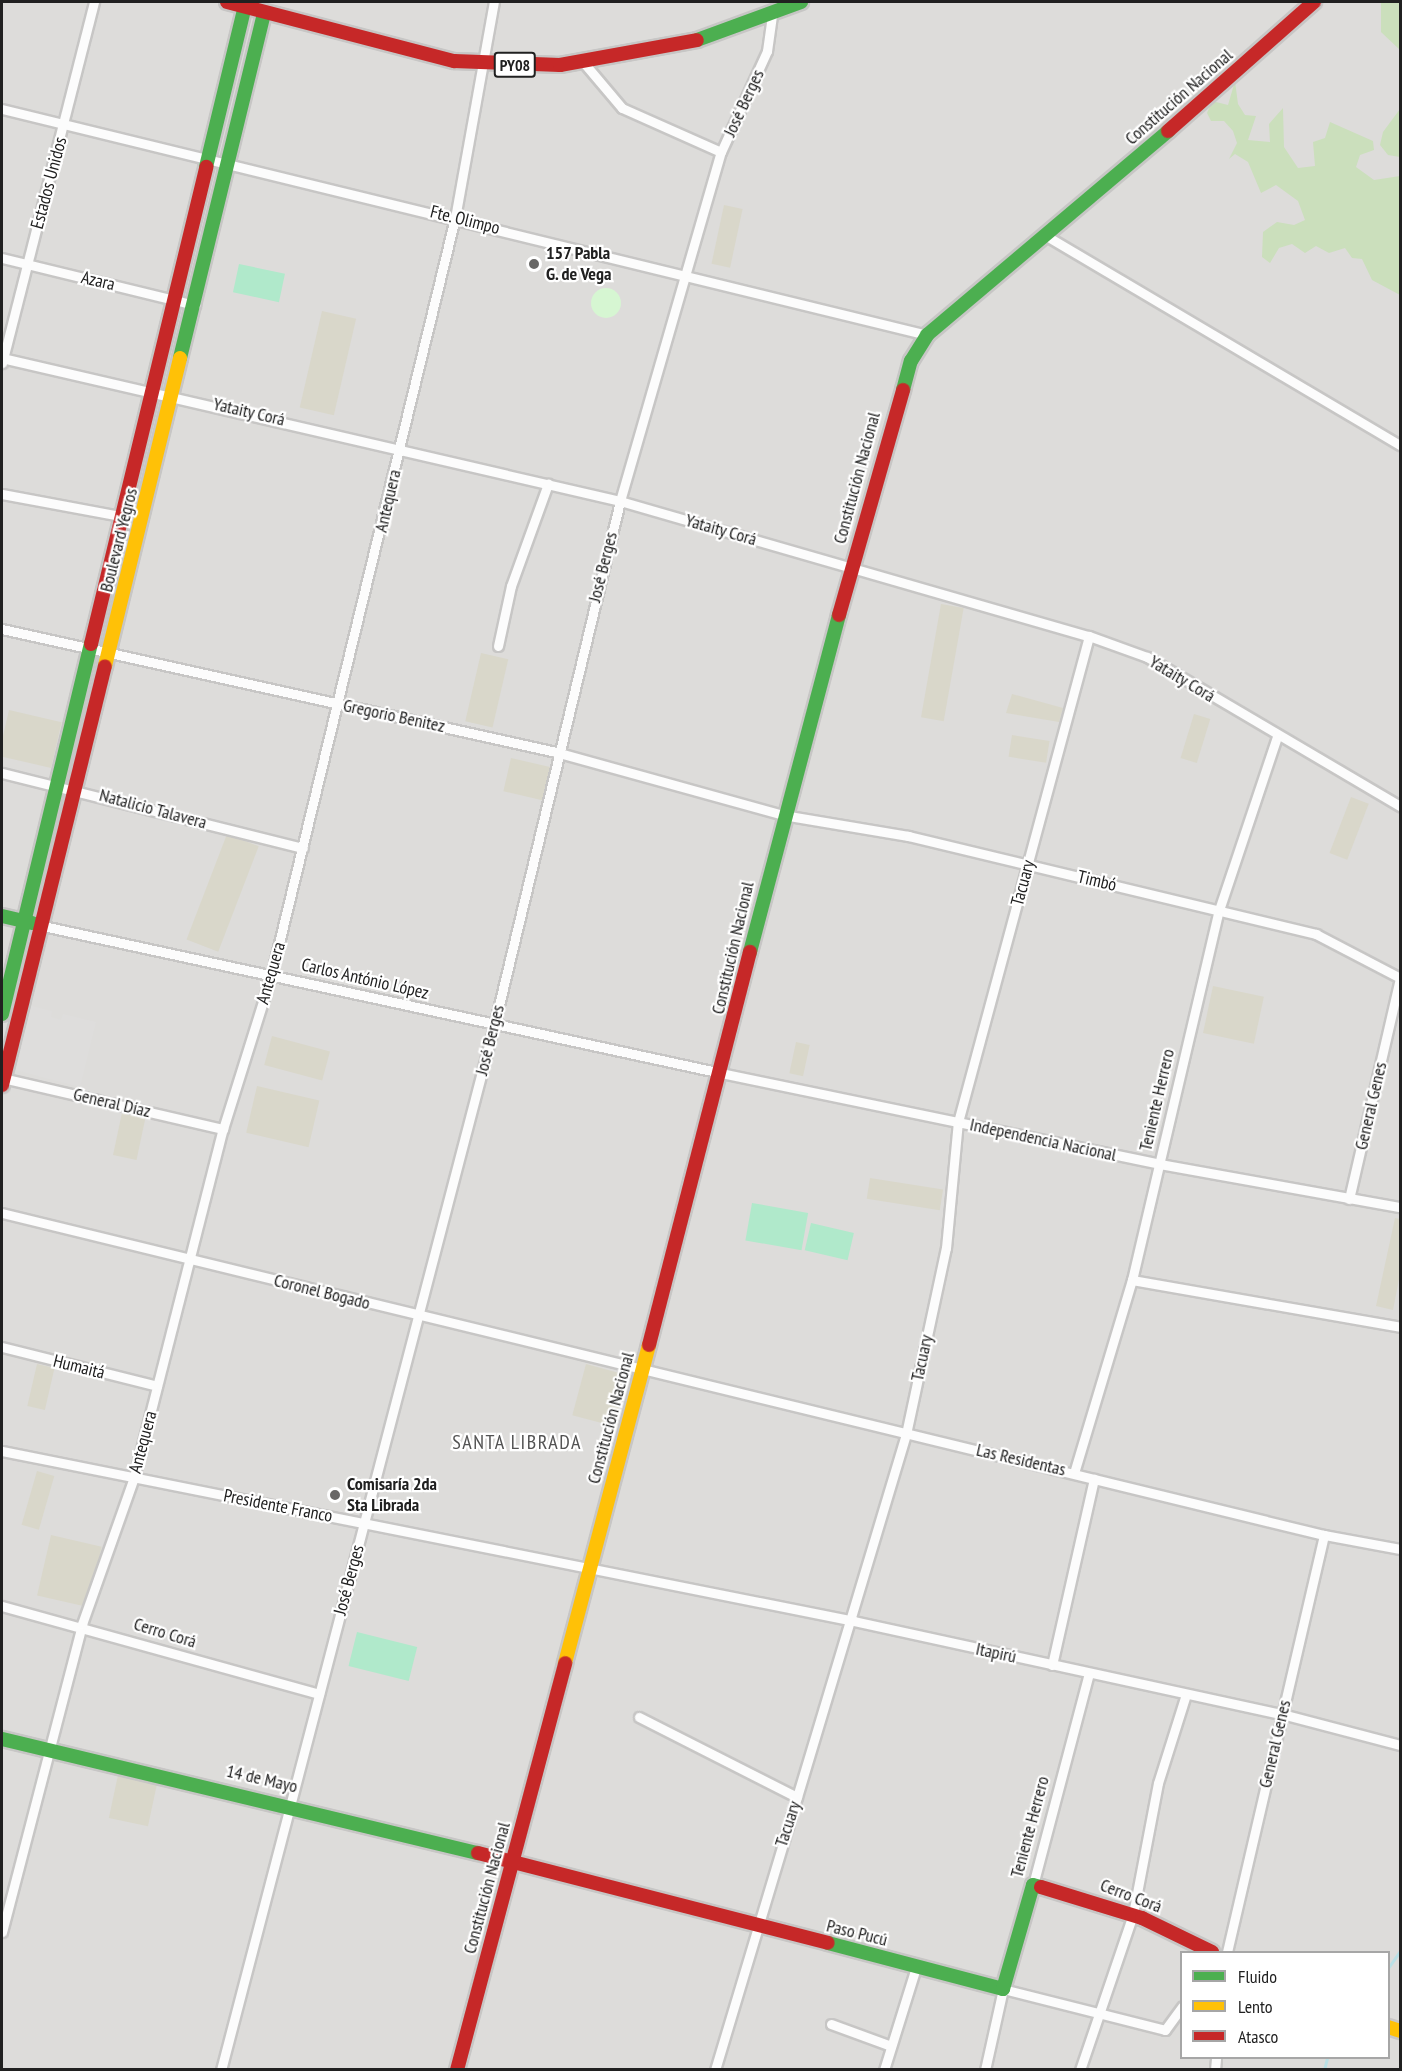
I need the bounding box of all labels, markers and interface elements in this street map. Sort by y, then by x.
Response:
street label: Constitución Nacional [1121,45,1237,149]
road number: PY08 [492,52,538,78]
street label: José Berges [719,66,769,140]
street label: Estados Unidos [26,135,72,231]
street label: Fte. Olimpo [427,201,503,239]
place label: 157 Pabla G. de Vega [546,243,613,286]
marker: 157 Pabla G. de Vega [527,257,541,271]
street label: Azara [79,267,117,295]
street label: Yataity Corá [211,393,287,431]
street label: Constitución Nacional [829,410,885,546]
street label: Antequera [370,468,406,534]
street label: Boulevard Yegros [96,486,142,594]
street label: Yataity Corá [683,509,759,551]
street label: José Berges [584,530,622,604]
street label: Yataity Corá [1145,651,1219,707]
street label: Gregorio Benitez [341,695,447,737]
street label: Natalicio Talavera [97,784,209,834]
street label: Tacuary [1007,858,1039,908]
street label: Timbó [1075,866,1119,896]
street label: Constitución Nacional [707,880,759,1016]
street label: Antequera [252,939,290,1007]
street label: Carlos António López [299,954,431,1004]
street label: José Berges [471,1003,509,1077]
street label: Teniente Herrero [1135,1047,1179,1153]
street label: General Genes [1350,1060,1392,1152]
street label: General Díaz [71,1084,153,1122]
street label: Independencia Nacional [968,1114,1118,1166]
street label: Coronel Bogado [272,1270,372,1314]
street label: Tacuary [907,1333,937,1383]
street label: Humaitá [51,1350,107,1384]
street label: Constitución Nacional [583,1350,639,1486]
street label: Antequera [124,1408,162,1476]
district label: SANTA LIBRADA [452,1430,582,1454]
street label: Las Residentas [974,1439,1068,1481]
place label: Comisaría 2da Sta Librada [347,1474,437,1516]
street label: Presidente Franco [222,1485,334,1527]
marker: Comisaría 2da Sta Librada [328,1488,342,1502]
street label: José Berges [329,1543,369,1617]
street label: Cerro Corá [131,1613,199,1653]
street label: Itapirú [974,1638,1018,1668]
street label: General Genes [1254,1698,1296,1790]
street label: 14 de Mayo [224,1760,300,1798]
street label: Teniente Herrero [1006,1774,1054,1880]
street label: Tacuary [770,1798,806,1850]
street label: Constitución Nacional [459,1820,515,1956]
street label: Cerro Corá [1097,1874,1165,1918]
street label: Paso Pucú [824,1915,890,1951]
legend [1180,1951,1390,2059]
text: Fluido [1238,1965,1277,1988]
text: Lento [1238,1995,1273,2018]
text: Atasco [1238,2025,1278,2048]

